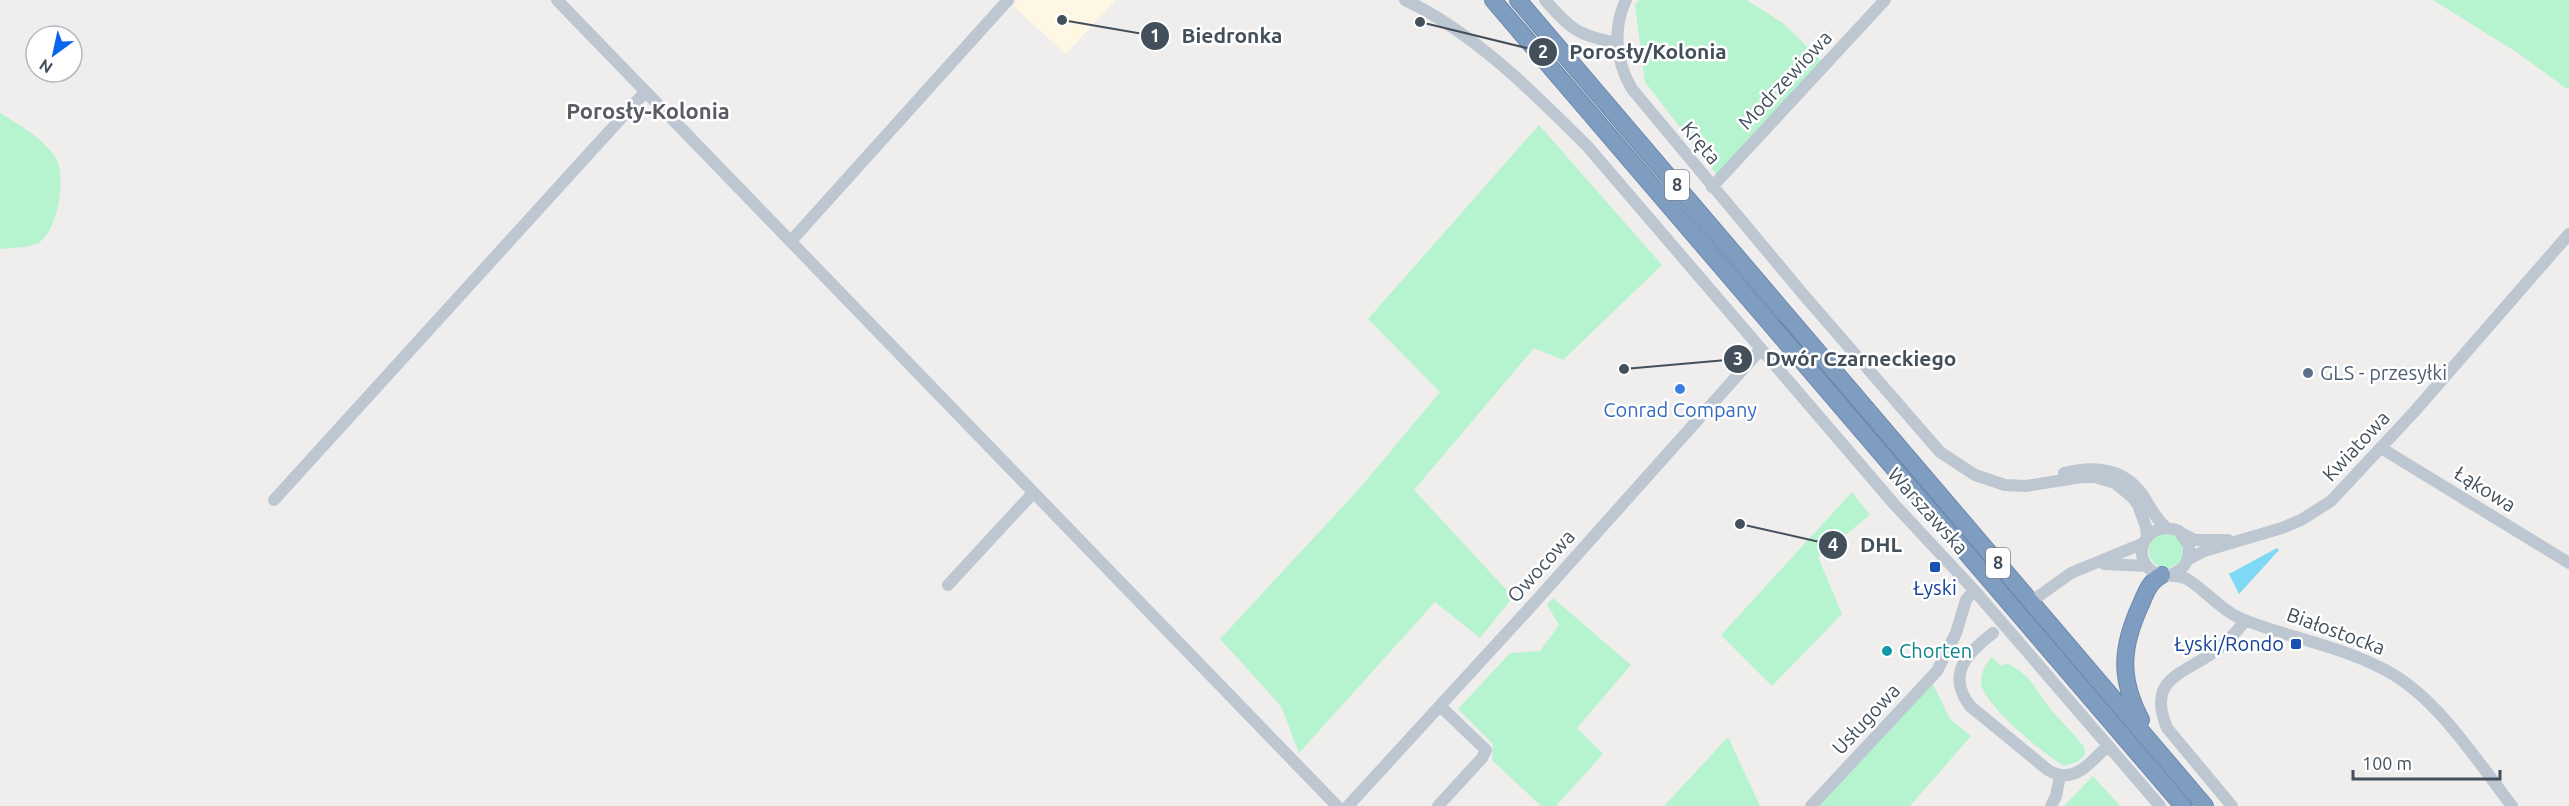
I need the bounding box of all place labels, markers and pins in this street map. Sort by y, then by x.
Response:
callout: Biedronka [1140,16,1295,55]
callout: Porosły/Kolonia [1528,32,1739,71]
callout: Dwór Czarneckiego [1723,339,1968,378]
place label: GLS - przesyłki [2320,361,2447,384]
marker: GLS - przesyłki [2301,366,2315,380]
marker: Conrad Company [1673,382,1687,396]
place label: Conrad Company [1603,398,1757,421]
callout: DHL [1818,525,1914,564]
marker: Łyski [1928,560,1942,574]
place label: Łyski [1913,576,1957,599]
place label: Łyski/Rondo [2174,632,2284,655]
marker: Łyski/Rondo [2289,637,2303,651]
place label: Chorten [1899,639,1972,662]
marker: Chorten [1880,644,1894,658]

